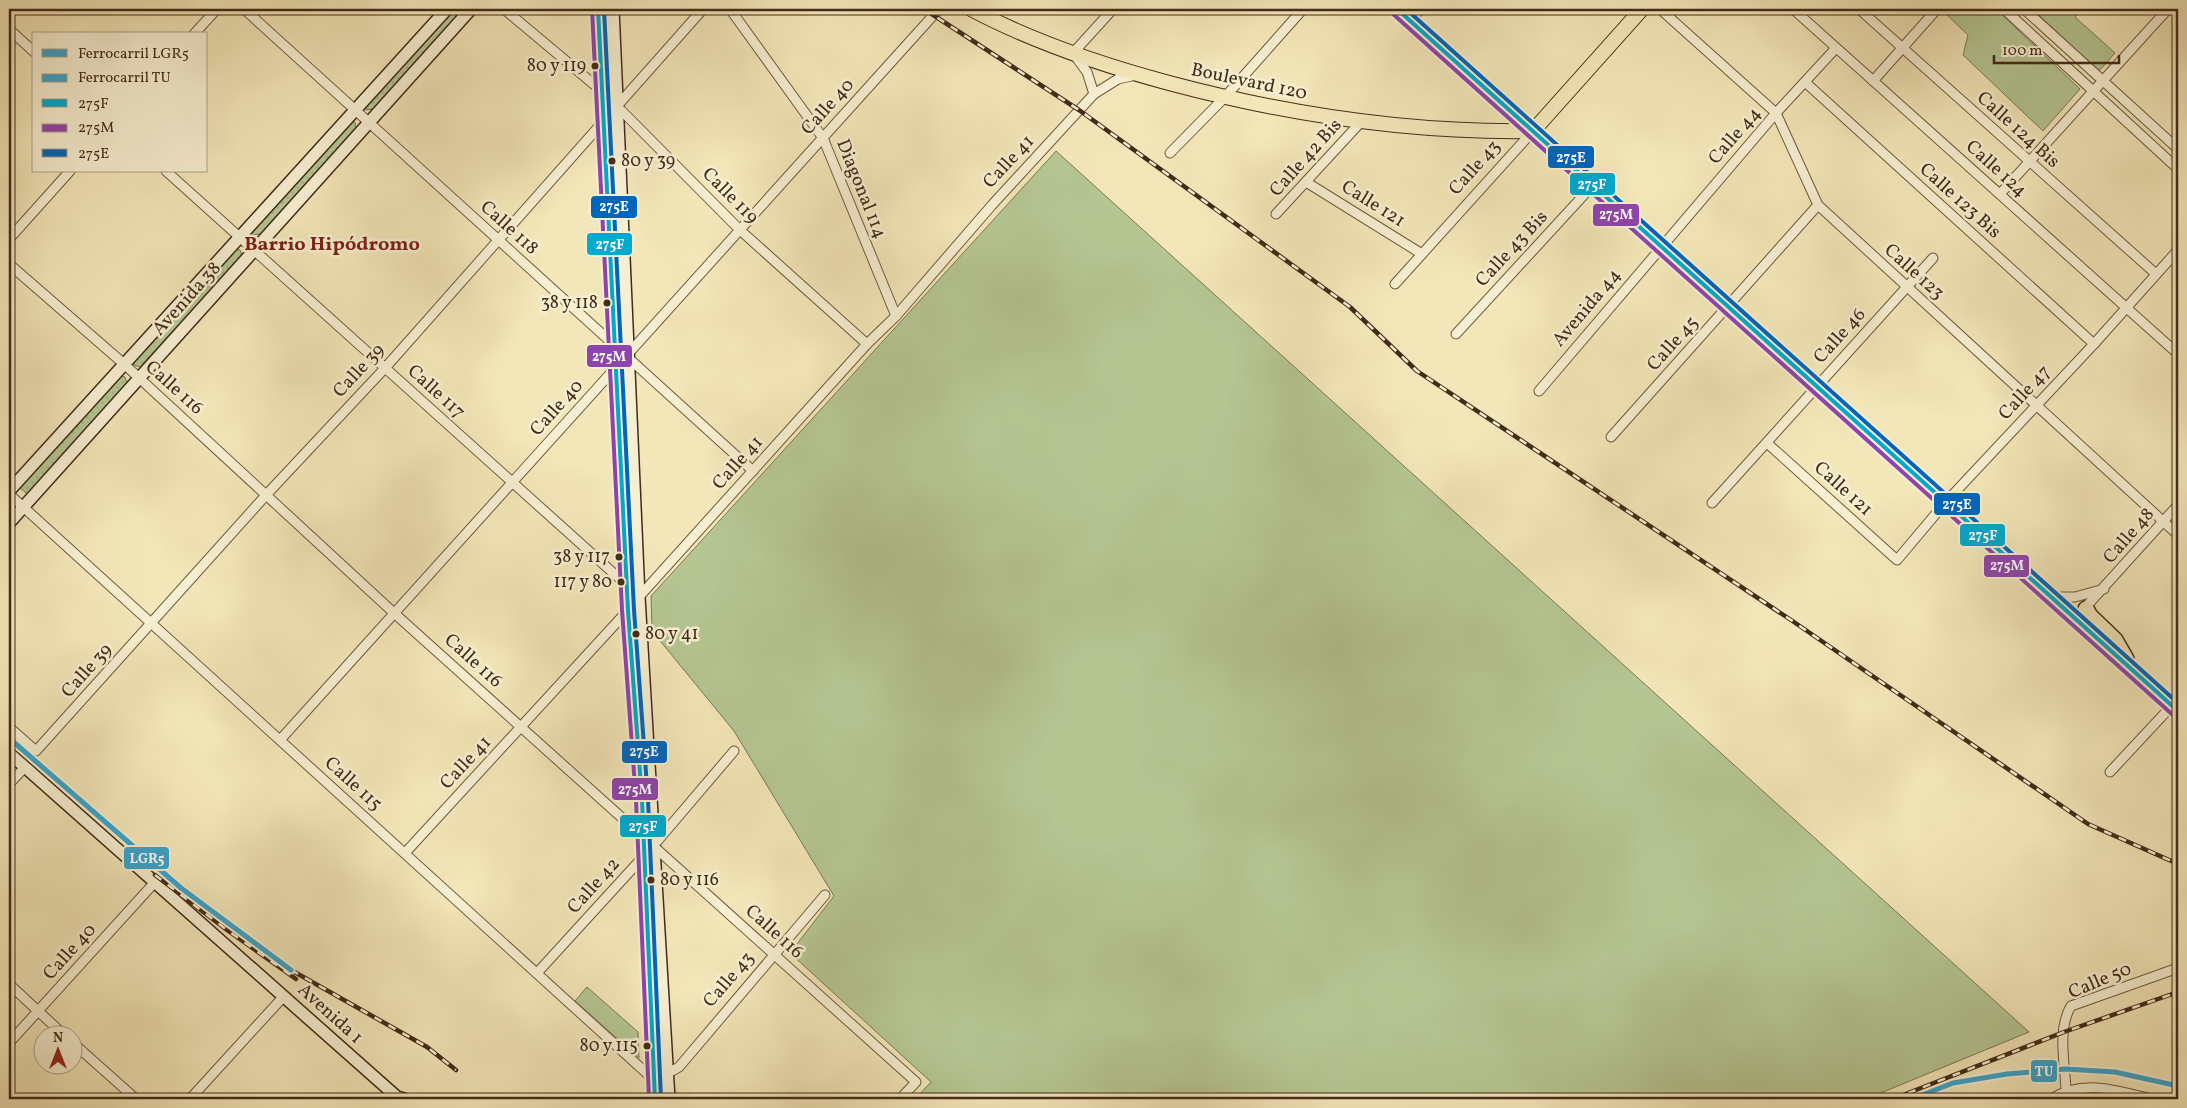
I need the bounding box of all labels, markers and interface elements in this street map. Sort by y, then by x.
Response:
legend [32,32,208,172]
scale bar [1994,32,2120,64]
text: 100 m [2002,41,2042,62]
text: Ferrocarril LGR5 [78,44,189,65]
place label: 80 y 119 [527,54,586,79]
street label: Boulevard 120 [1189,57,1309,107]
marker: 80 y 119 [590,61,600,71]
text: Ferrocarril TU [78,68,171,89]
street label: Calle 40 [795,73,861,141]
street label: Calle 124 Bis [1972,87,2064,173]
text: 275F [78,94,109,115]
street label: Calle 44 [1703,102,1767,170]
street label: Calle 42 Bis [1264,113,1348,203]
text: 275M [78,118,114,139]
street label: Calle 41 [977,129,1041,195]
street label: Diagonal 114 [829,135,893,243]
street label: Calle 43 [1443,135,1507,201]
street label: Calle 124 [1961,136,2031,202]
text: 275E [78,144,109,165]
line badge: 275E [1547,145,1595,169]
place label: 80 y 39 [621,149,675,174]
text: 275E [1556,149,1586,168]
marker: 80 y 39 [607,156,617,166]
street label: Calle 123 Bis [1913,157,2007,245]
street label: Calle 119 [696,162,764,230]
line badge: 275F [1569,172,1616,196]
street label: Calle 121 [1336,174,1410,234]
text: 275F [1578,176,1606,195]
street label: Calle 118 [474,195,544,261]
line badge: 275E [590,195,638,219]
text: 275E [599,198,629,217]
line badge: 275M [1592,203,1640,227]
street label: Calle 43 Bis [1470,205,1554,293]
text: 275M [1599,206,1633,225]
district label: Barrio Hipódromo [244,231,420,259]
line badge: 275F [586,232,633,256]
text: 275F [596,236,624,255]
street label: Calle 123 [1878,238,1950,306]
street label: Avenida 38 [147,256,227,342]
street label: Avenida 44 [1547,263,1627,353]
place label: 38 y 118 [541,291,598,316]
marker: 38 y 118 [602,298,612,308]
street label: Calle 46 [1808,302,1872,370]
street label: Calle 45 [1641,311,1705,377]
street label: Calle 39 [327,338,391,404]
line badge: 275M [586,344,633,368]
text: 275M [592,348,626,367]
street label: Calle 116 [139,355,209,421]
street label: Calle 117 [401,359,471,425]
street label: Calle 47 [1993,360,2057,426]
street label: Calle 40 [524,374,590,442]
street label: Calle 41 [707,430,769,496]
street label: Calle 121 [1808,456,1878,522]
line badge: 275E [1933,492,1981,516]
text: 275E [1942,496,1972,515]
street label: Calle 48 [2097,502,2161,570]
line badge: 275F [1959,523,2006,547]
text: 275F [1969,527,1997,546]
place label: 38 y 117 [553,545,610,570]
marker: 38 y 117 [614,552,624,562]
line badge: 275M [1983,554,2030,578]
text: 275M [1990,557,2024,576]
place label: 117 y 80 [553,570,612,595]
marker: 117 y 80 [616,577,626,587]
place label: 80 y 41 [645,622,699,647]
street label: Calle 116 [438,628,508,694]
marker: 80 y 41 [631,629,641,639]
street label: Calle 39 [56,638,119,704]
street label: Calle 41 [434,730,498,796]
line badge: 275E [621,740,668,764]
text: 275E [629,743,659,762]
street label: Calle 115 [318,751,388,817]
line badge: 275M [611,777,659,801]
text: 275M [618,781,652,800]
line badge: 275F [619,814,667,838]
text: 275F [629,818,657,837]
line badge: LGR5 [123,846,170,870]
text: LGR5 [130,850,165,869]
street label: Calle 42 [562,852,626,920]
place label: 80 y 116 [660,868,719,893]
marker: 80 y 116 [646,875,656,885]
street label: Calle 116 [739,899,809,965]
street label: Calle 40 [37,918,103,986]
street label: Calle 43 [697,946,761,1014]
street label: Calle 50 [2064,956,2136,1006]
street label: Avenida 1 [292,978,368,1050]
north arrow [32,1026,82,1076]
text: N [53,1029,63,1048]
place label: 80 y 115 [580,1034,638,1059]
marker: 80 y 115 [642,1041,652,1051]
line badge: TU [2030,1059,2058,1083]
text: TU [2035,1063,2054,1082]

